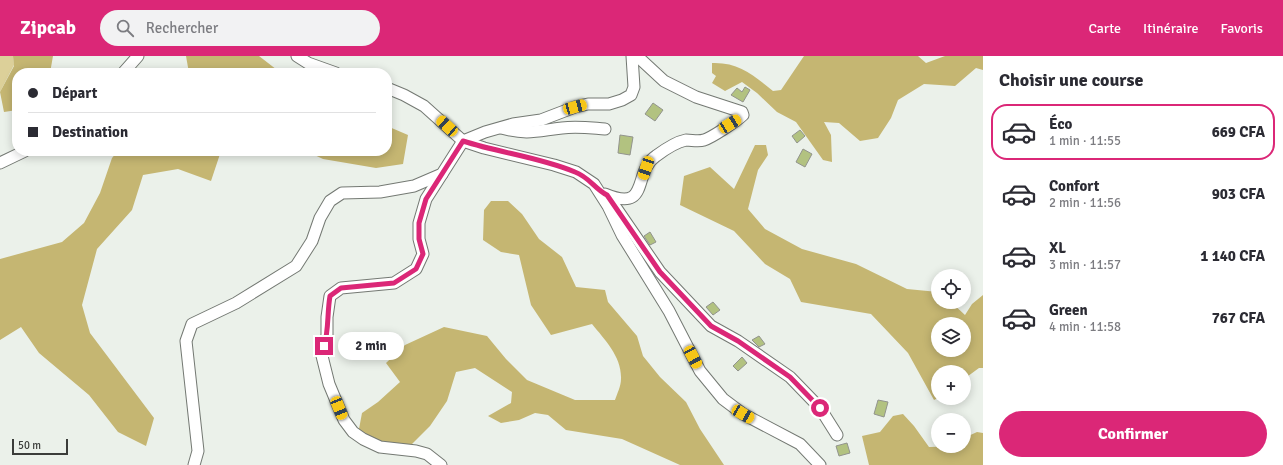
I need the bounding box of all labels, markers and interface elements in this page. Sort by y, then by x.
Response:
search box [100,10,380,46]
text: Zipcab [20,16,76,40]
icon: search [114,17,136,39]
text: Rechercher [146,19,218,37]
text: Carte [1088,20,1121,37]
text: Itinéraire [1143,20,1199,37]
text: Favoris [1221,20,1263,37]
text: Choisir une course [999,69,1143,91]
text: Départ [52,84,97,102]
car [562,98,588,116]
car [717,113,743,135]
car [434,114,460,138]
icon: car [1001,114,1037,150]
text: Éco [1049,115,1072,133]
text: Destination [52,123,128,141]
text: 669 CFA [1212,123,1265,141]
text: 1 min · 11:55 [1049,133,1121,149]
car [637,155,655,181]
icon: car [1001,176,1037,212]
text: Confort [1049,177,1099,195]
text: 903 CFA [1212,185,1265,203]
text: 2 min · 11:56 [1049,195,1121,211]
icon: car [1001,238,1037,274]
text: XL [1049,239,1066,257]
text: 1 140 CFA [1200,247,1265,265]
text: 3 min · 11:57 [1049,257,1121,273]
map controls [931,269,971,453]
button: locate [931,269,971,309]
icon: car [1001,300,1037,336]
text: Green [1049,301,1088,319]
text: 767 CFA [1212,309,1265,327]
button: layers [931,317,971,357]
text: 4 min · 11:58 [1049,319,1121,335]
callout: 2 min [338,332,404,360]
route end [315,337,333,355]
text: 2 min [355,338,387,354]
car [682,344,704,370]
button: + [931,365,971,405]
car [329,395,349,421]
route start [811,399,829,417]
car [730,403,756,425]
button: Confirmer [999,411,1267,457]
button: − [931,413,971,453]
scale bar [12,437,68,456]
text: 50 m [18,439,41,452]

